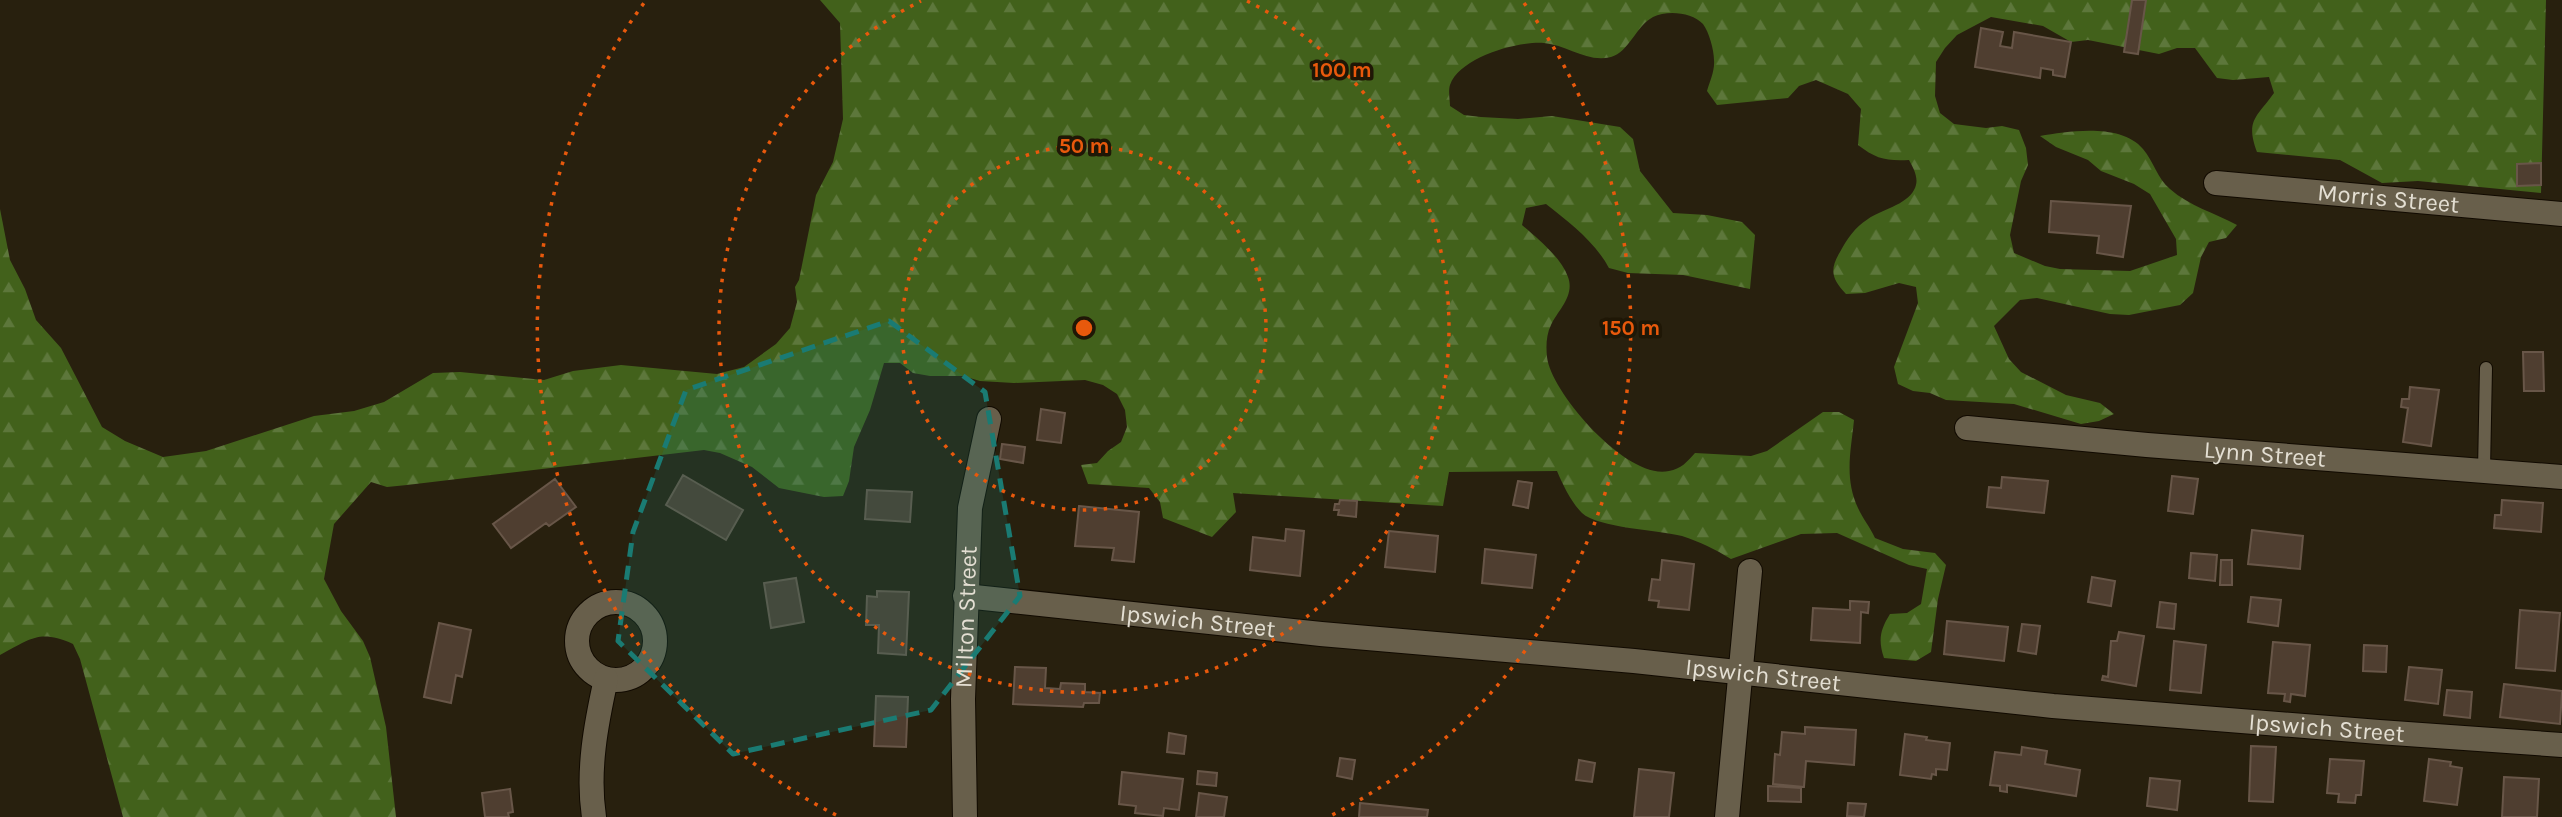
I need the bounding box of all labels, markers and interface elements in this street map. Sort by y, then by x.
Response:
text: 100 m [1312,58,1372,82]
text: 50 m [1059,134,1109,158]
street label: Morris Street [2316,178,2460,219]
centre of rings [1072,316,1096,340]
text: 150 m [1602,316,1660,340]
street label: Lynn Street [2203,435,2327,473]
street label: Milton Street [949,545,983,689]
street label: Ipswich Street [1118,599,1277,643]
street label: Ipswich Street [1684,653,1842,697]
street label: Ipswich Street [2247,708,2406,748]

